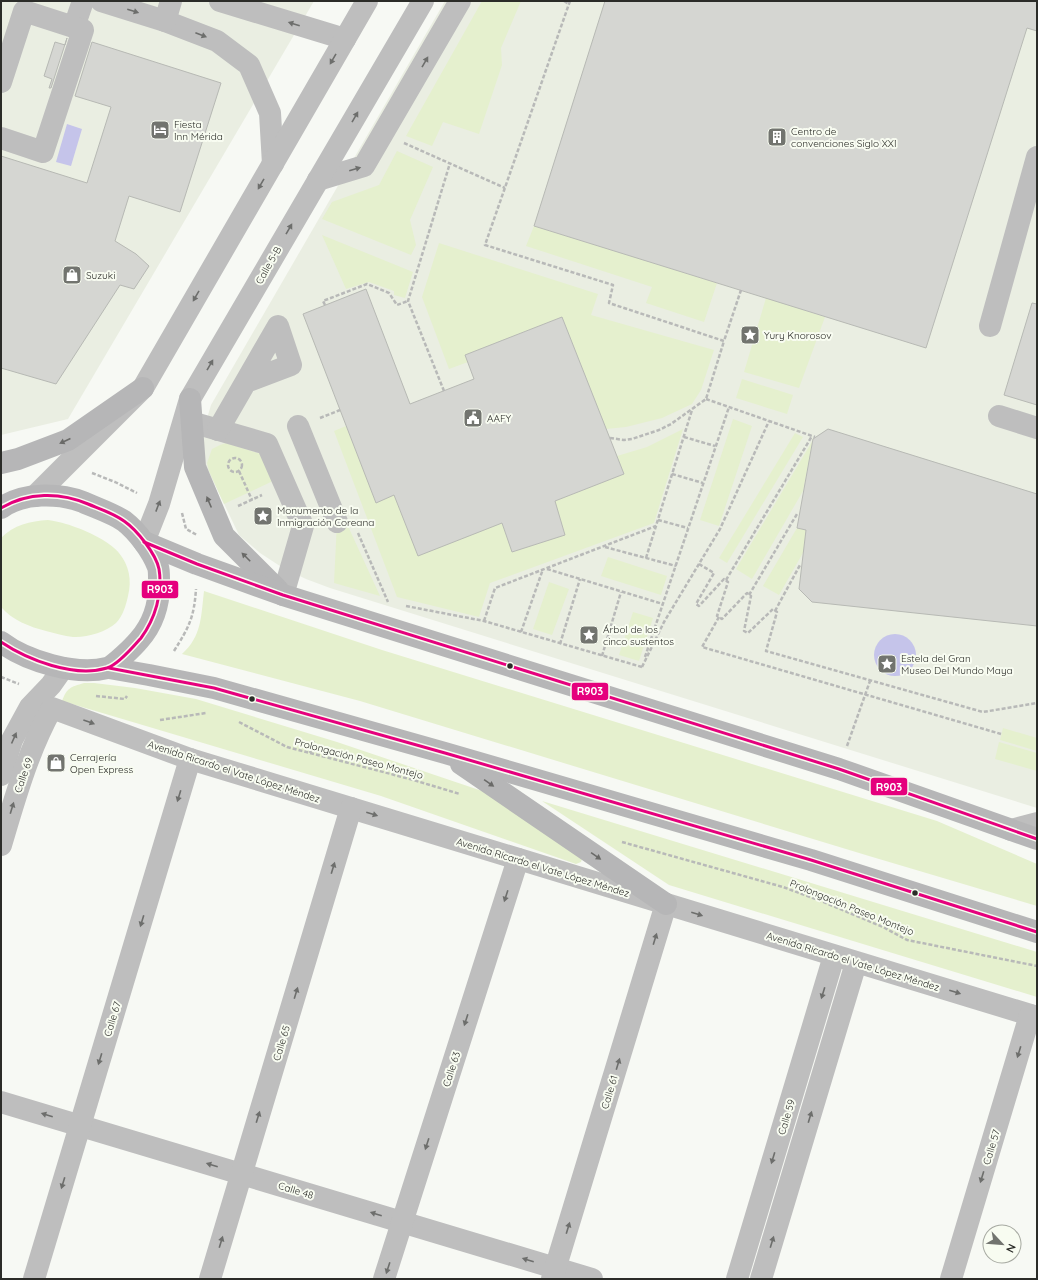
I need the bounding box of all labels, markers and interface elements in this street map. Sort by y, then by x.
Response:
one-way arrow [127,8,139,14]
one-way arrow [288,21,300,27]
one-way arrow [196,32,208,38]
one-way arrow [330,53,337,65]
one-way arrow [421,56,428,68]
one-way arrow [352,111,359,122]
place label: Fiesta Inn Mérida [174,118,223,143]
hotel icon: Fiesta Inn Mérida [149,119,171,141]
place label: Centro de convenciones Siglo XXI [791,125,896,150]
building icon: Centro de convenciones Siglo XXI [766,126,788,148]
one-way arrow [350,166,362,172]
one-way arrow [258,178,265,190]
one-way arrow [286,223,293,235]
street label: Calle 5-B [252,244,285,286]
shop icon: Suzuki [61,264,83,286]
place label: Suzuki [86,269,115,282]
one-way arrow [193,290,200,302]
place icon: Yury Knorosov [739,324,761,346]
place label: Yury Knorosov [764,329,831,342]
one-way arrow [206,359,213,371]
public building icon: AAFY [462,407,484,429]
place label: AAFY [487,412,512,425]
one-way arrow [59,438,70,444]
one-way arrow [206,495,212,507]
one-way arrow [156,499,162,511]
place label: Monumento de la Inmigración Coreana [277,504,374,529]
place icon: Monumento de la Inmigración Coreana [252,505,274,527]
one-way arrow [241,552,251,562]
line badge: R903 [141,580,179,599]
text: R903 [147,582,173,596]
place label: Árbol de los cinco sustentos [603,623,674,648]
place icon: Árbol de los cinco sustentos [578,624,600,646]
place label: Estela del Gran Museo Del Mundo Maya [901,652,1013,677]
place icon: Estela del Gran Museo Del Mundo Maya [876,653,898,675]
unlabelled marker [505,661,515,671]
line badge: R903 [571,682,609,701]
text: R903 [577,684,603,698]
unlabelled marker [247,694,257,704]
one-way arrow [83,719,95,725]
one-way arrow [11,732,17,744]
street label: Prolongación Paseo Montejo [293,735,425,782]
street label: Avenida Ricardo el Vate López Méndez [146,737,322,806]
place label: Cerrajería Open Express [70,751,133,776]
shop icon: Cerrajería Open Express [45,752,67,774]
street label: Calle 69 [11,755,36,795]
line badge: R903 [870,777,908,796]
one-way arrow [484,779,494,787]
text: R903 [876,780,902,794]
one-way arrow [176,791,182,803]
one-way arrow [10,801,16,813]
one-way arrow [366,811,378,817]
street label: Avenida Ricardo el Vate López Méndez [455,835,631,900]
one-way arrow [591,852,601,860]
one-way arrow [330,862,336,874]
street label: Prolongación Paseo Montejo [788,877,916,938]
unlabelled marker [910,888,920,898]
one-way arrow [503,891,509,903]
one-way arrow [691,911,703,917]
one-way arrow [139,915,145,927]
street label: Avenida Ricardo el Vate López Méndez [765,929,941,994]
one-way arrow [652,933,658,945]
one-way arrow [293,986,299,998]
one-way arrow [820,987,826,999]
one-way arrow [950,989,962,995]
street label: Calle 67 [101,1000,124,1038]
one-way arrow [463,1014,469,1026]
street label: Calle 65 [270,1024,293,1062]
one-way arrow [1016,1047,1022,1059]
street label: Calle 63 [440,1050,463,1088]
one-way arrow [97,1053,103,1065]
one-way arrow [615,1057,621,1069]
street label: Calle 61 [598,1074,621,1111]
street label: Calle 59 [775,1097,798,1136]
one-way arrow [255,1111,261,1123]
one-way arrow [807,1111,813,1123]
one-way arrow [41,1112,53,1118]
street label: Calle 57 [980,1128,1003,1166]
one-way arrow [424,1138,430,1150]
one-way arrow [770,1152,776,1164]
one-way arrow [205,1162,217,1168]
one-way arrow [979,1171,985,1183]
one-way arrow [60,1177,66,1189]
street label: Calle 48 [277,1179,315,1202]
one-way arrow [370,1211,382,1217]
one-way arrow [565,1222,571,1234]
north arrow [982,1224,1022,1264]
one-way arrow [218,1235,224,1247]
one-way arrow [769,1235,775,1247]
text: N [1003,1242,1019,1255]
one-way arrow [522,1257,534,1263]
one-way arrow [384,1262,390,1274]

